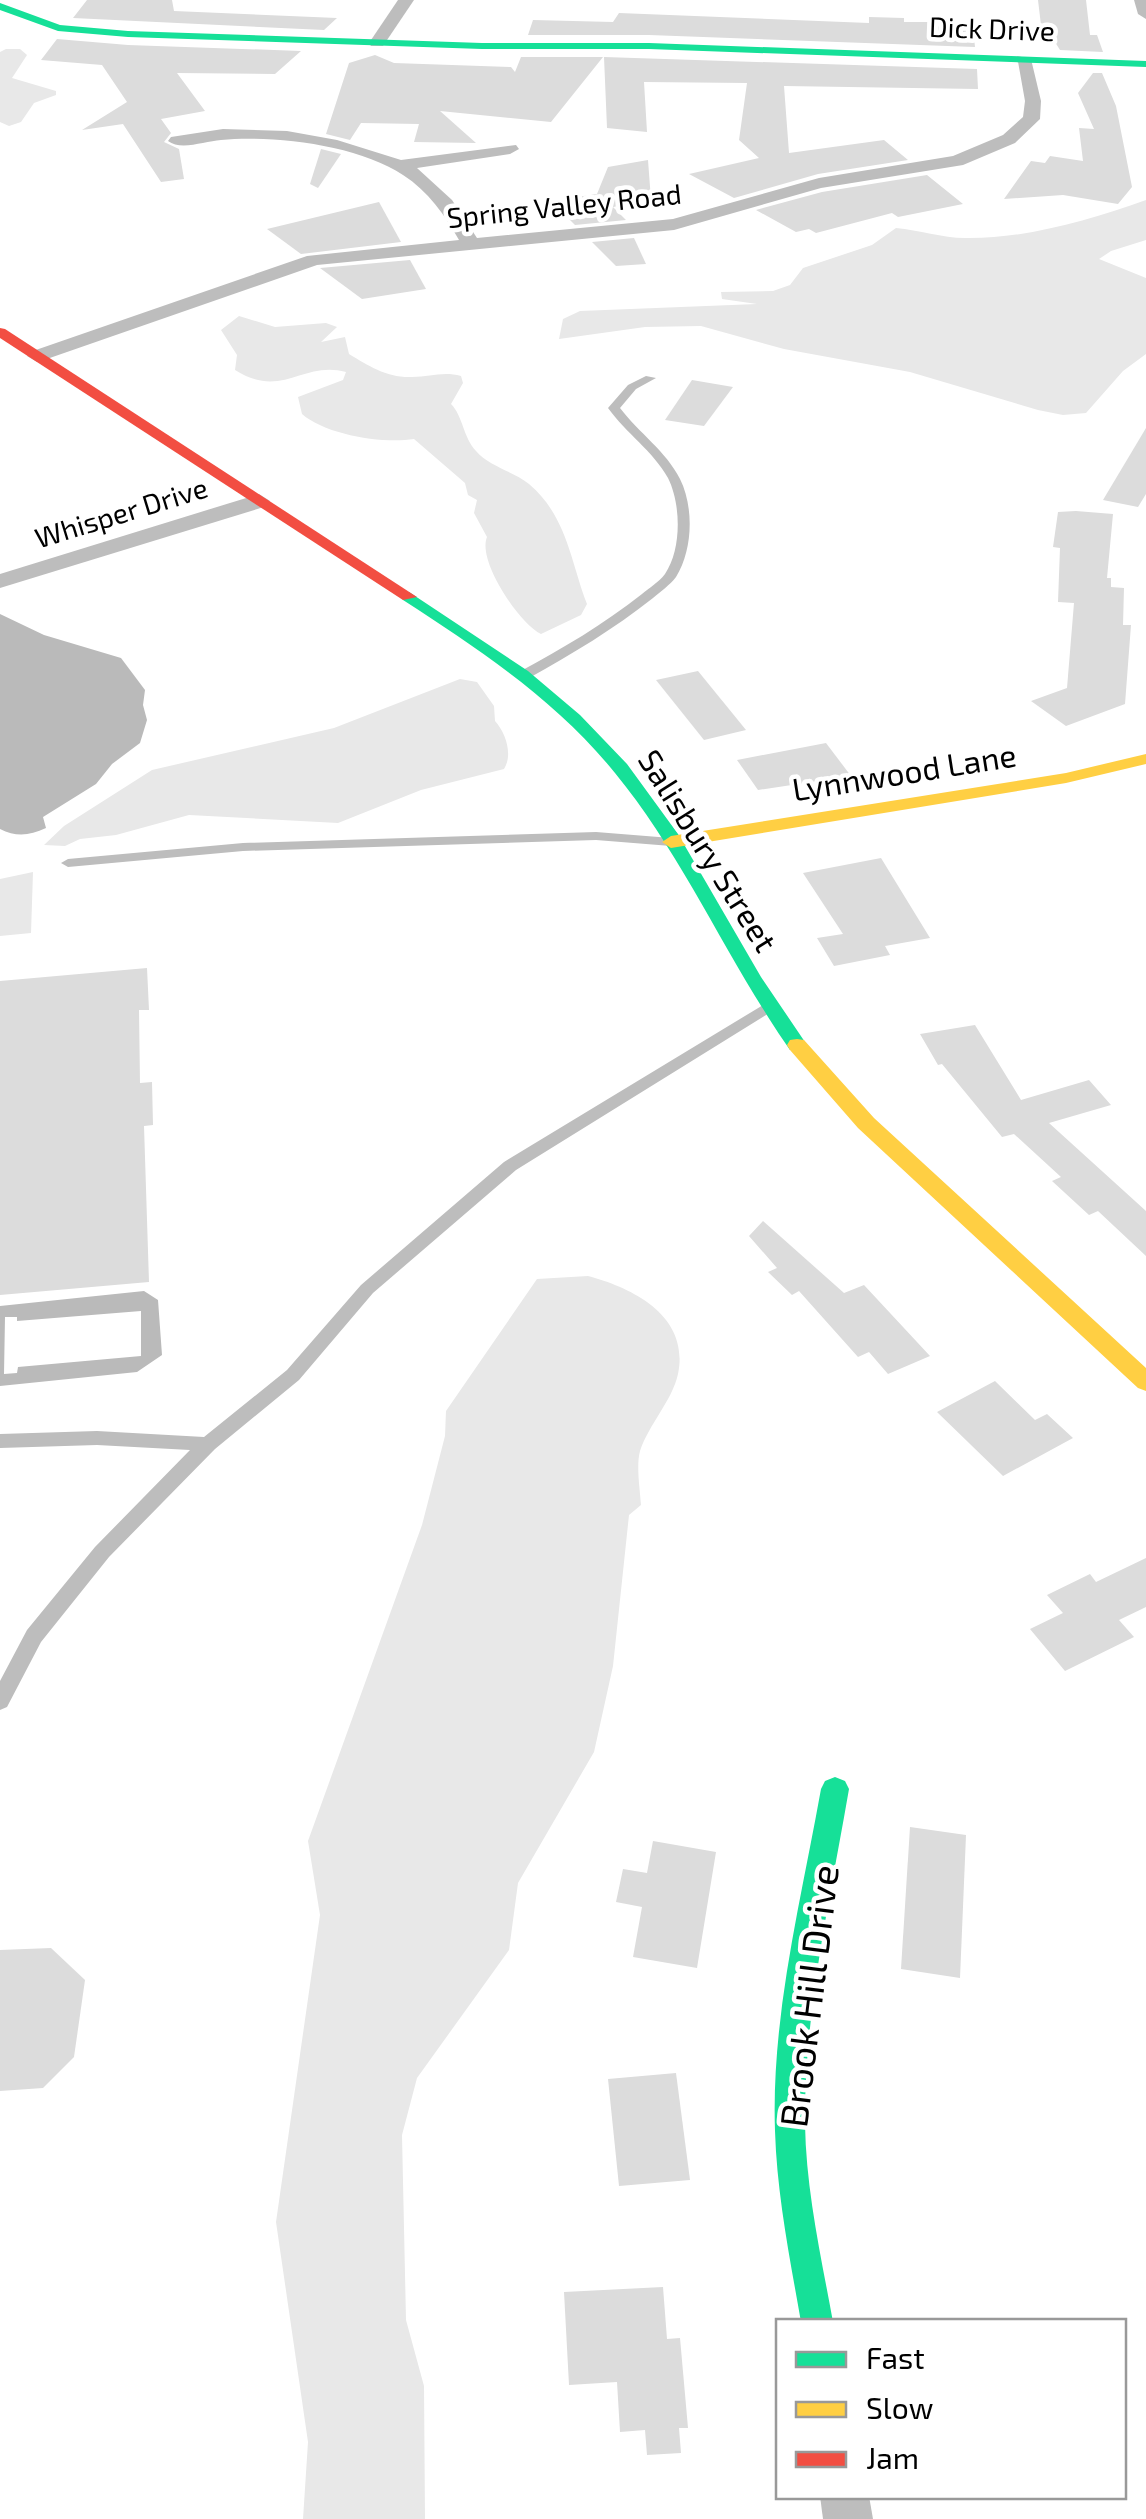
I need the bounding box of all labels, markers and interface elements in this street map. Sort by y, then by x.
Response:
street label: Dick Drive [928,9,1056,47]
street label: Spring Valley Road [445,176,683,234]
street label: Whisper Drive [31,470,211,554]
street label: Lynnwood Lane [789,735,1019,807]
street label: Salisbury Street [632,742,786,958]
street label: Brook Hill Drive [769,1862,847,2130]
legend [776,2319,1126,2499]
text: Fast [866,2339,925,2375]
text: Slow [866,2389,933,2425]
text: Jam [866,2439,919,2475]

